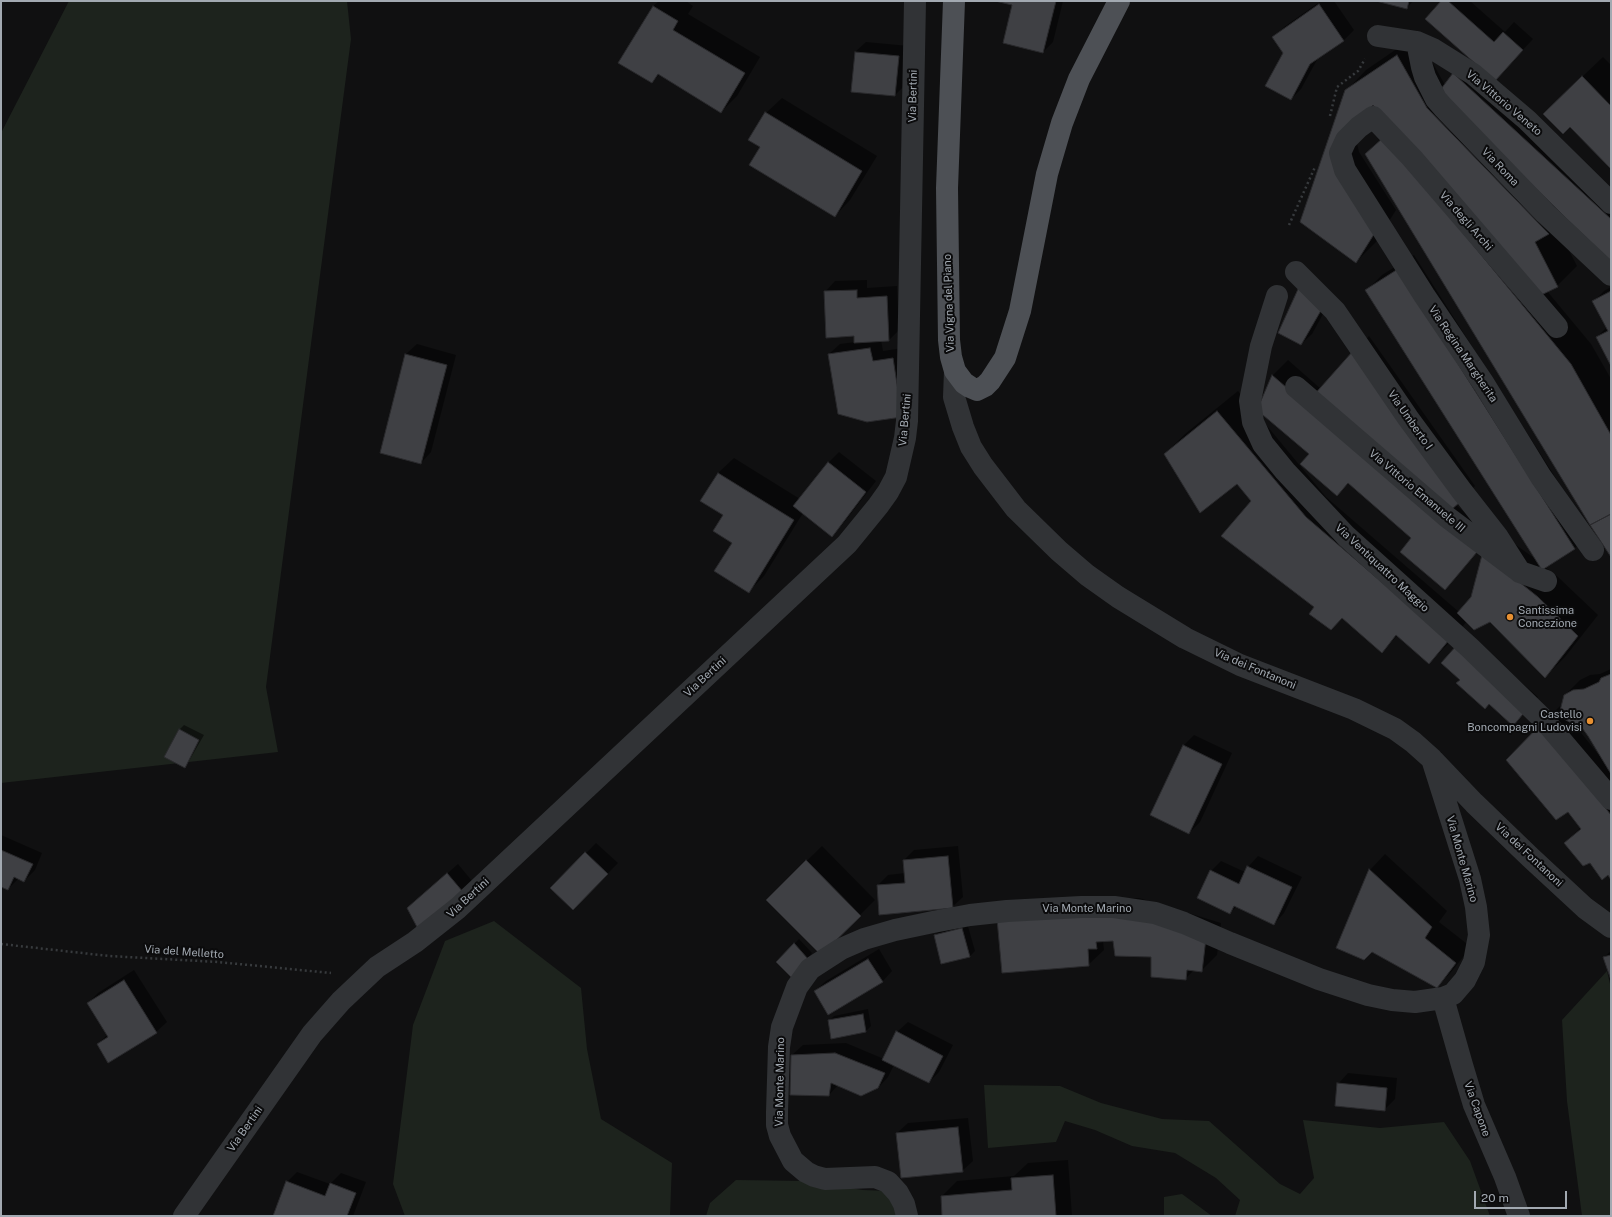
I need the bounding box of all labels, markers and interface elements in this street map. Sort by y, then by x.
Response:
street label: Via Vittorio Veneto [1463,67,1545,139]
street label: Via Bertini [906,69,920,123]
street label: Via Roma [1479,145,1521,189]
street label: Via degli Archi [1437,189,1495,253]
street label: Via Vigna del Piano [941,254,957,352]
street label: Via Regina Margherita [1426,303,1500,405]
street label: Via Umberto I [1385,388,1435,452]
street label: Via Bertini [896,393,914,447]
street label: Via Vittorio Emanuele III [1366,447,1468,535]
street label: Via Ventiquattro Maggio [1332,521,1432,615]
place label: Santissima Concezione [1518,604,1577,630]
marker: Santissima Concezione [1505,612,1515,622]
street label: Via dei Fontanoni [1212,646,1298,692]
street label: Via Bertini [681,654,729,700]
place label: Castello Boncompagni Ludovisi [1467,708,1582,734]
marker: Castello Boncompagni Ludovisi [1585,716,1595,726]
street label: Via Monte Marino [1443,814,1481,904]
street label: Via dei Fontanoni [1492,820,1566,890]
street label: Via Bertini [444,875,492,921]
street label: Via Monte Marino [1042,902,1132,916]
street label: Via del Melletto [144,943,224,961]
street label: Via Monte Marino [773,1037,787,1127]
street label: Via Capone [1461,1080,1493,1138]
street label: Via Bertini [224,1104,266,1154]
scale bar [1476,1183,1569,1209]
text: 20 m [1481,1191,1509,1205]

